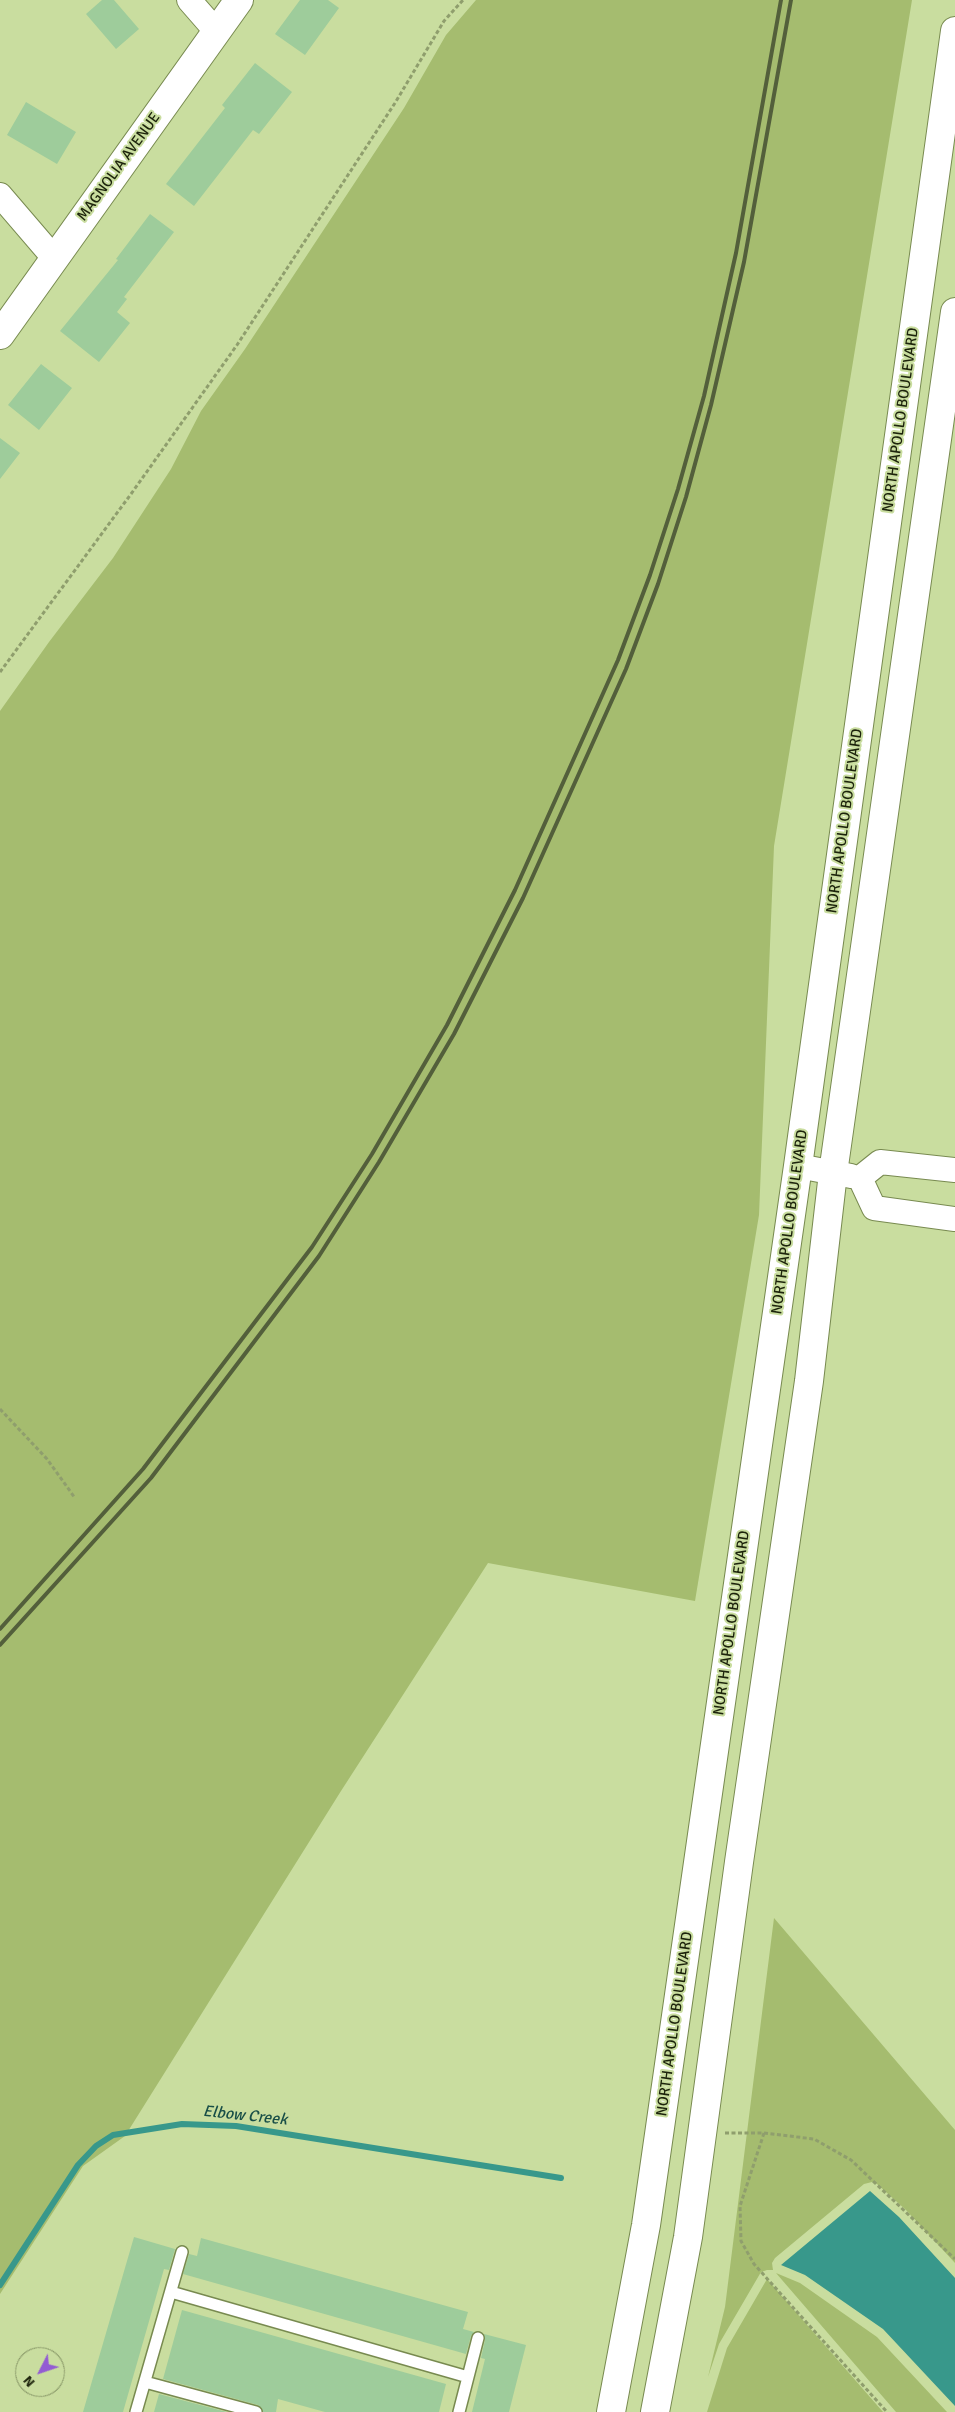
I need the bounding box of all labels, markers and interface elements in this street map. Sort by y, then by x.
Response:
street label: MAGNOLIA AVENUE [74,109,164,225]
street label: NORTH APOLLO BOULEVARD [879,326,923,514]
street label: NORTH APOLLO BOULEVARD [823,727,867,915]
street label: NORTH APOLLO BOULEVARD [768,1128,812,1316]
street label: NORTH APOLLO BOULEVARD [710,1529,754,1717]
street label: NORTH APOLLO BOULEVARD [653,1930,697,2118]
water label: Elbow Creek [202,2102,288,2130]
north arrow [15,2347,65,2397]
text: N [19,2372,39,2391]

